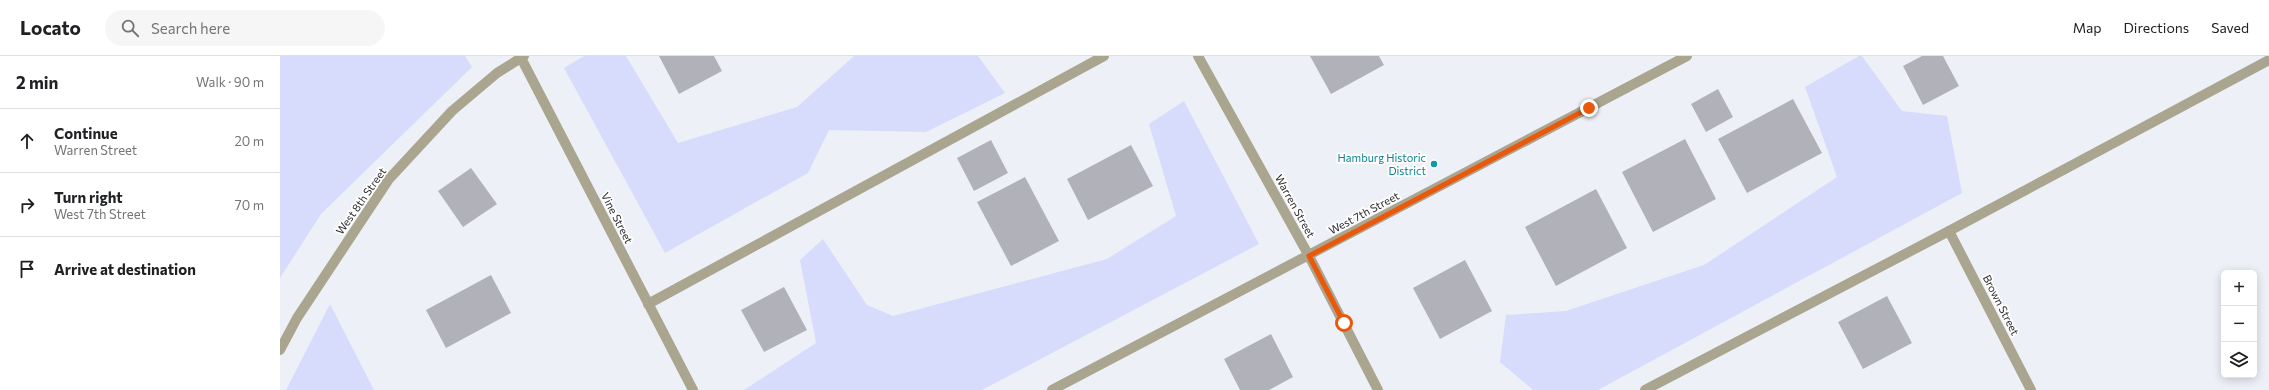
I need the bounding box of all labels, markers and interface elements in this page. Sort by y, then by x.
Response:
search box [105,10,385,46]
text: Locato [20,16,81,39]
icon: search [119,17,141,39]
text: Search here [151,19,230,37]
text: Map [2073,19,2102,36]
text: Directions [2124,19,2189,36]
text: Saved [2211,19,2249,36]
text: 2 min [16,72,58,93]
text: Walk · 90 m [196,74,264,90]
route end [1580,99,1598,117]
text: Continue [54,124,118,142]
icon: ahead [16,130,38,152]
text: 20 m [235,133,264,149]
text: Warren Street [54,142,137,158]
place label: Hamburg Historic District [1338,151,1426,177]
marker: Hamburg Historic District [1429,159,1439,169]
street label: West 8th Street [333,164,389,237]
street label: Warren Street [1273,172,1318,240]
text: Turn right [54,188,123,206]
street label: West 7th Street [1326,188,1402,237]
street label: Vine Street [599,190,636,246]
icon: right [16,194,38,216]
text: 70 m [235,197,264,213]
text: West 7th Street [54,206,146,222]
icon: arrive [16,258,38,280]
text: Arrive at destination [54,260,196,278]
map controls [2221,270,2257,378]
button: + [2221,270,2257,306]
street label: Brown Street [1981,272,2022,338]
button: − [2221,306,2257,342]
route start [1335,314,1353,332]
button: layers [2221,342,2257,378]

